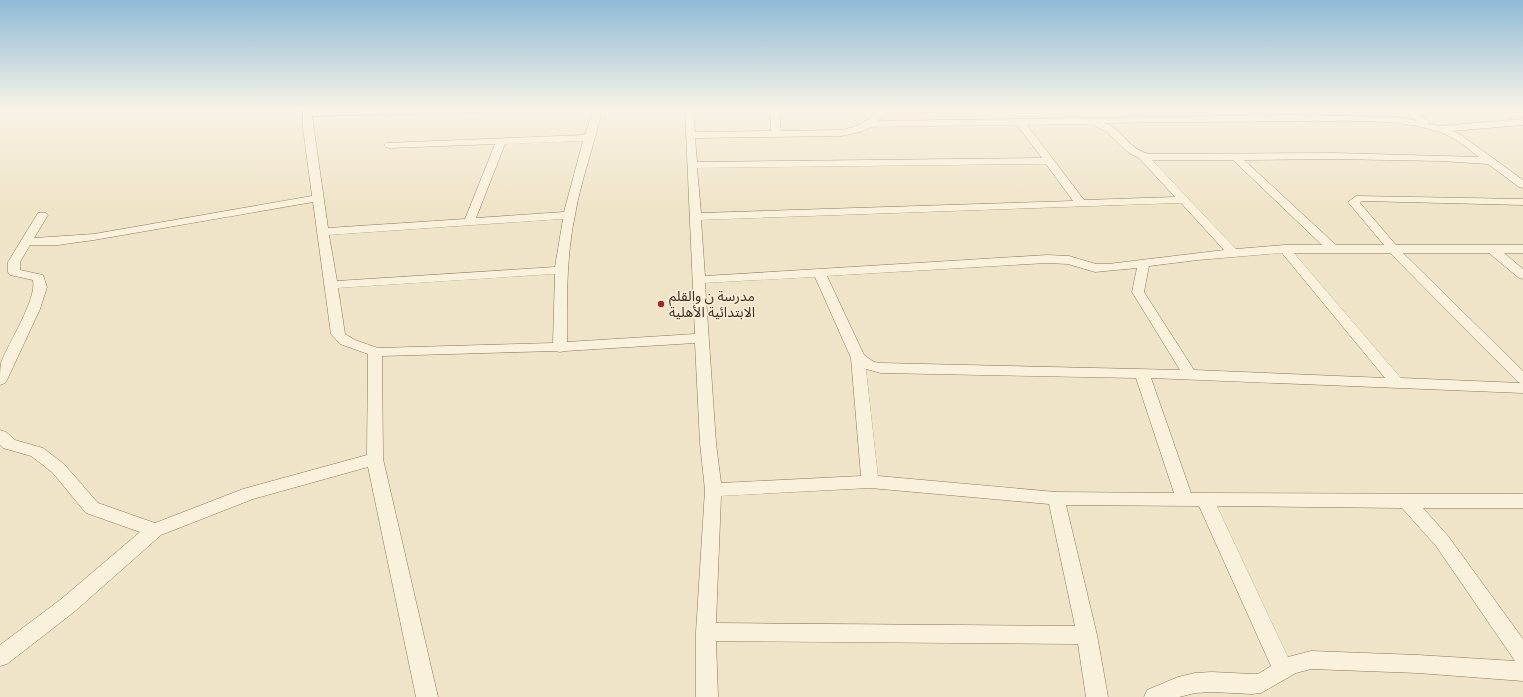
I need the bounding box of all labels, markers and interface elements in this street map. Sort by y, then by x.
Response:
place label: مدرسة ن والقلم الابتدائية الأهلية [669,287,755,321]
marker: مدرسة ن والقلم الابتدائية الأهلية [656,299,666,309]

